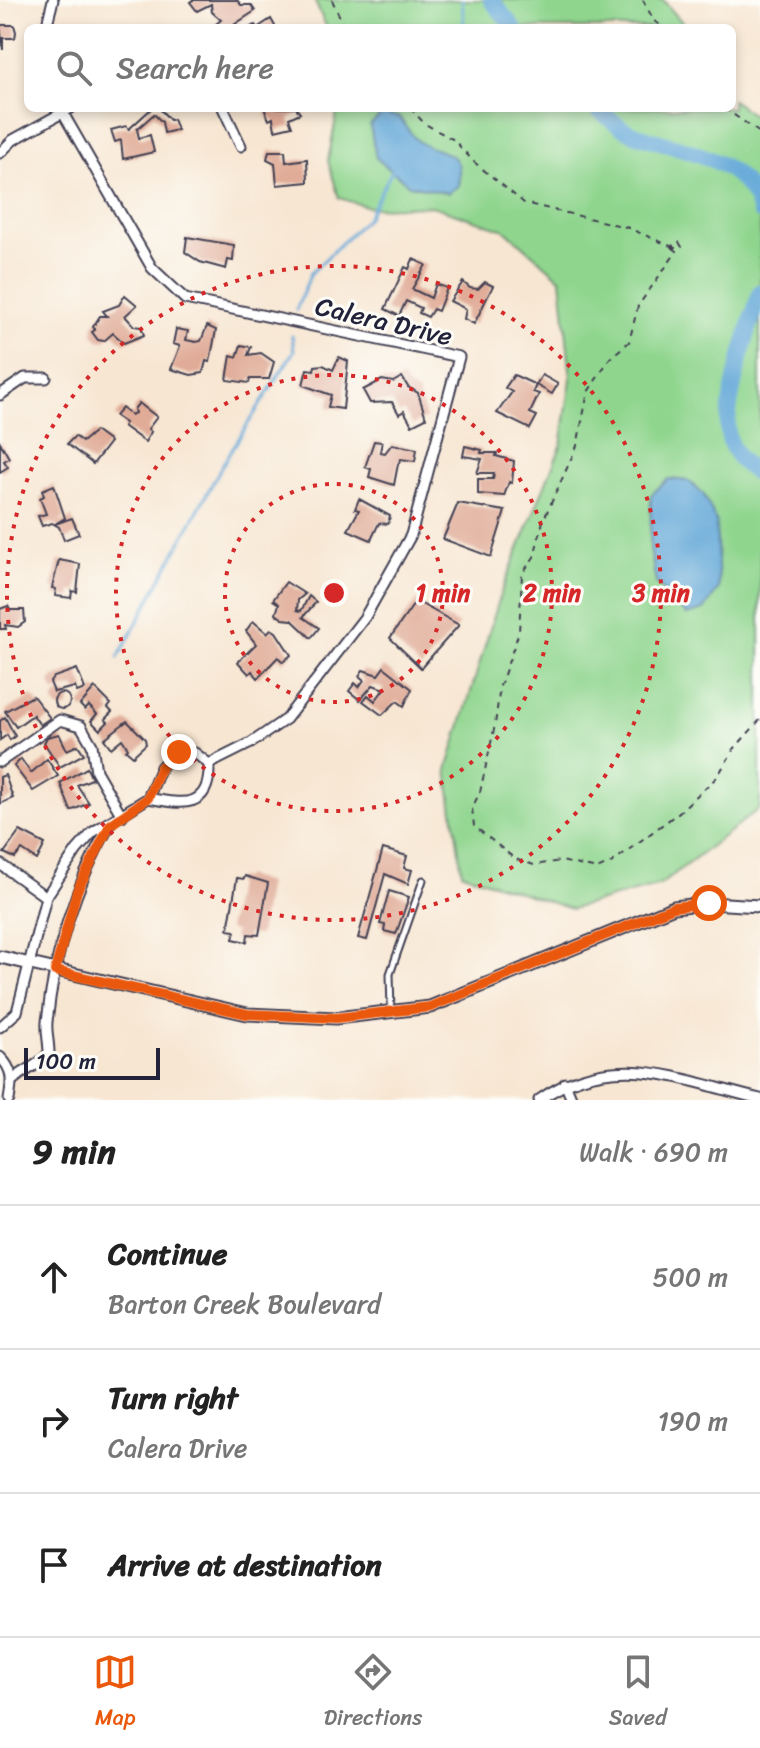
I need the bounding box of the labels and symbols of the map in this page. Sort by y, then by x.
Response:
street label: Calera Drive [311,283,457,359]
text: 1 min [416,572,470,614]
text: 2 min [522,572,581,614]
text: 3 min [631,572,690,614]
centre of rings [320,579,348,607]
route end [161,734,197,770]
route start [691,885,727,921]
scale bar [24,1044,160,1080]

